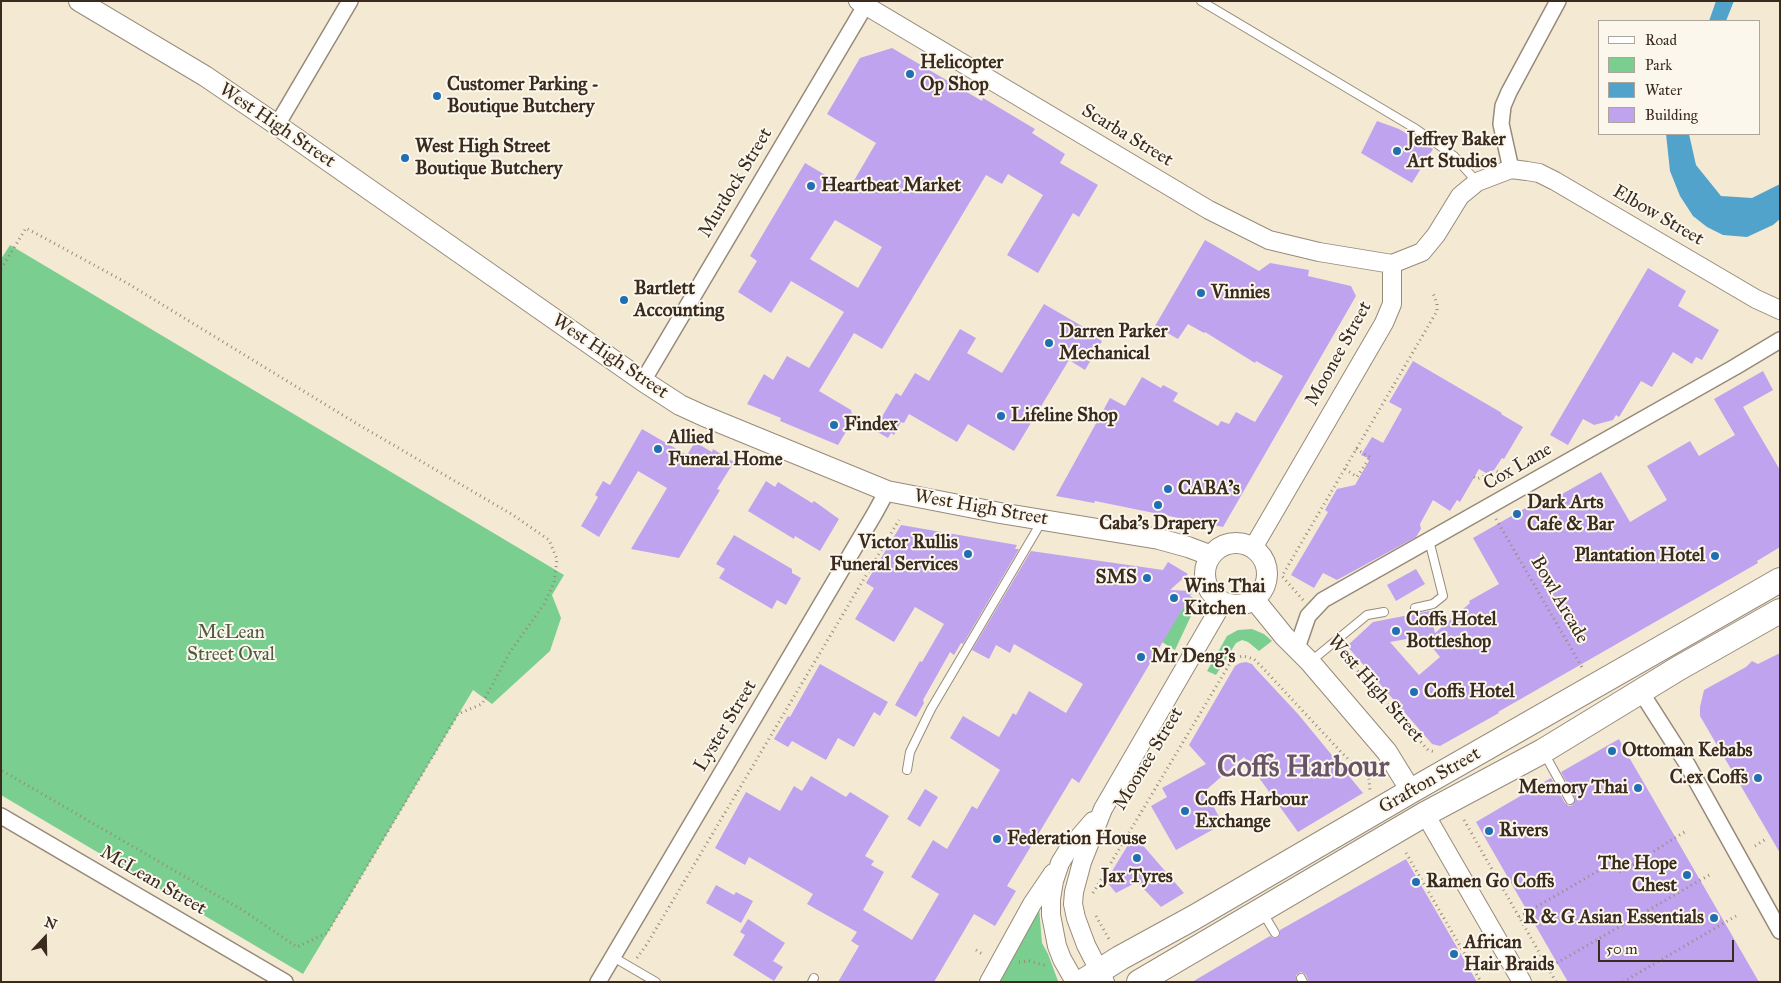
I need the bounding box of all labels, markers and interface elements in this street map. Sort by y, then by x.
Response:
legend [1598,20,1761,135]
text: Road [1645,31,1677,49]
place label: Helicopter Op Shop [920,52,1003,96]
text: Park [1645,56,1672,74]
marker: Helicopter Op Shop [904,68,916,80]
place label: Customer Parking - Boutique Butchery [447,74,599,118]
street label: West High Street [215,79,339,173]
text: Water [1645,81,1682,99]
marker: Customer Parking - Boutique Butchery [431,90,443,102]
street label: Scarba Street [1077,100,1177,172]
text: Building [1645,106,1698,124]
street label: Murdock Street [694,124,778,242]
place label: Jeffrey Baker Art Studios [1407,129,1506,173]
place label: West High Street Boutique Butchery [415,136,562,180]
marker: Jeffrey Baker Art Studios [1391,145,1403,157]
marker: West High Street Boutique Butchery [399,152,411,164]
place label: Heartbeat Market [821,175,961,197]
marker: Heartbeat Market [805,180,817,192]
street label: Elbow Street [1608,181,1708,251]
place label: Bartlett Accounting [634,278,724,322]
place label: Vinnies [1211,282,1270,304]
marker: Vinnies [1195,287,1207,299]
marker: Bartlett Accounting [618,294,630,306]
street label: Moonee Street [1301,298,1377,410]
street label: West High Street [548,310,672,404]
place label: Darren Parker Mechanical [1059,321,1168,365]
marker: Darren Parker Mechanical [1043,337,1055,349]
place label: Lifeline Shop [1011,405,1118,427]
marker: Lifeline Shop [995,410,1007,422]
place label: Findex [844,414,898,436]
marker: Findex [828,419,840,431]
place label: Allied Funeral Home [668,427,783,471]
street label: Cox Lane [1480,438,1556,496]
marker: Allied Funeral Home [652,443,664,455]
place label: CABA's [1178,478,1240,500]
marker: CABA's [1162,483,1174,495]
street label: West High Street [912,485,1050,531]
place label: Dark Arts Cafe & Bar [1527,492,1614,536]
marker: Caba’s Drapery [1152,499,1164,511]
marker: Dark Arts Cafe & Bar [1511,508,1523,520]
place label: Caba’s Drapery [1099,513,1217,535]
place label: Victor Rullis Funeral Services [830,532,958,576]
place label: Plantation Hotel [1574,545,1705,567]
marker: Victor Rullis Funeral Services [962,548,974,560]
marker: Plantation Hotel [1709,550,1721,562]
street label: Bowl Arcade [1525,552,1593,648]
place label: SMS [1096,567,1137,589]
marker: SMS [1141,572,1153,584]
place label: Wins Thai Kitchen [1184,576,1265,620]
marker: Wins Thai Kitchen [1168,592,1180,604]
place label: Coffs Hotel Bottleshop [1406,609,1497,653]
park label: McLean Street Oval [187,622,275,666]
marker: Coffs Hotel Bottleshop [1390,625,1402,637]
street label: West High Street [1322,630,1428,748]
place label: Mr Deng's [1151,646,1236,668]
marker: Mr Deng's [1135,651,1147,663]
street label: Lyster Street [690,676,762,776]
place label: Coffs Hotel [1424,681,1515,703]
marker: Coffs Hotel [1408,686,1420,698]
street label: Moonee Street [1109,703,1189,815]
place label: Ottoman Kebabs [1622,740,1753,762]
street label: Grafton Street [1375,743,1485,819]
marker: Ottoman Kebabs [1606,745,1618,757]
district label: Coffs Harbour [1217,752,1389,786]
place label: C.ex Coffs [1670,767,1748,789]
marker: C.ex Coffs [1752,772,1764,784]
place label: Memory Thai [1518,777,1628,799]
marker: Memory Thai [1632,782,1644,794]
place label: Coffs Harbour Exchange [1195,789,1308,833]
marker: Coffs Harbour Exchange [1179,805,1191,817]
place label: Rivers [1499,820,1548,842]
marker: Rivers [1483,825,1495,837]
place label: Federation House [1007,828,1146,850]
marker: Federation House [991,833,1003,845]
street label: McLean Street [96,841,210,921]
marker: Jax Tyres [1131,852,1143,864]
place label: The Hope Chest [1598,853,1677,897]
place label: Jax Tyres [1101,866,1173,888]
marker: The Hope Chest [1681,869,1693,881]
place label: Ramen Go Coffs [1426,871,1554,893]
marker: Ramen Go Coffs [1410,876,1422,888]
place label: R & G Asian Essentials [1523,907,1704,929]
marker: R & G Asian Essentials [1708,912,1720,924]
north arrow [20,913,70,963]
text: N [42,913,59,934]
scale bar [1601,930,1737,962]
place label: African Hair Braids [1464,932,1554,976]
text: 50 m [1606,940,1638,958]
marker: African Hair Braids [1448,948,1460,960]

